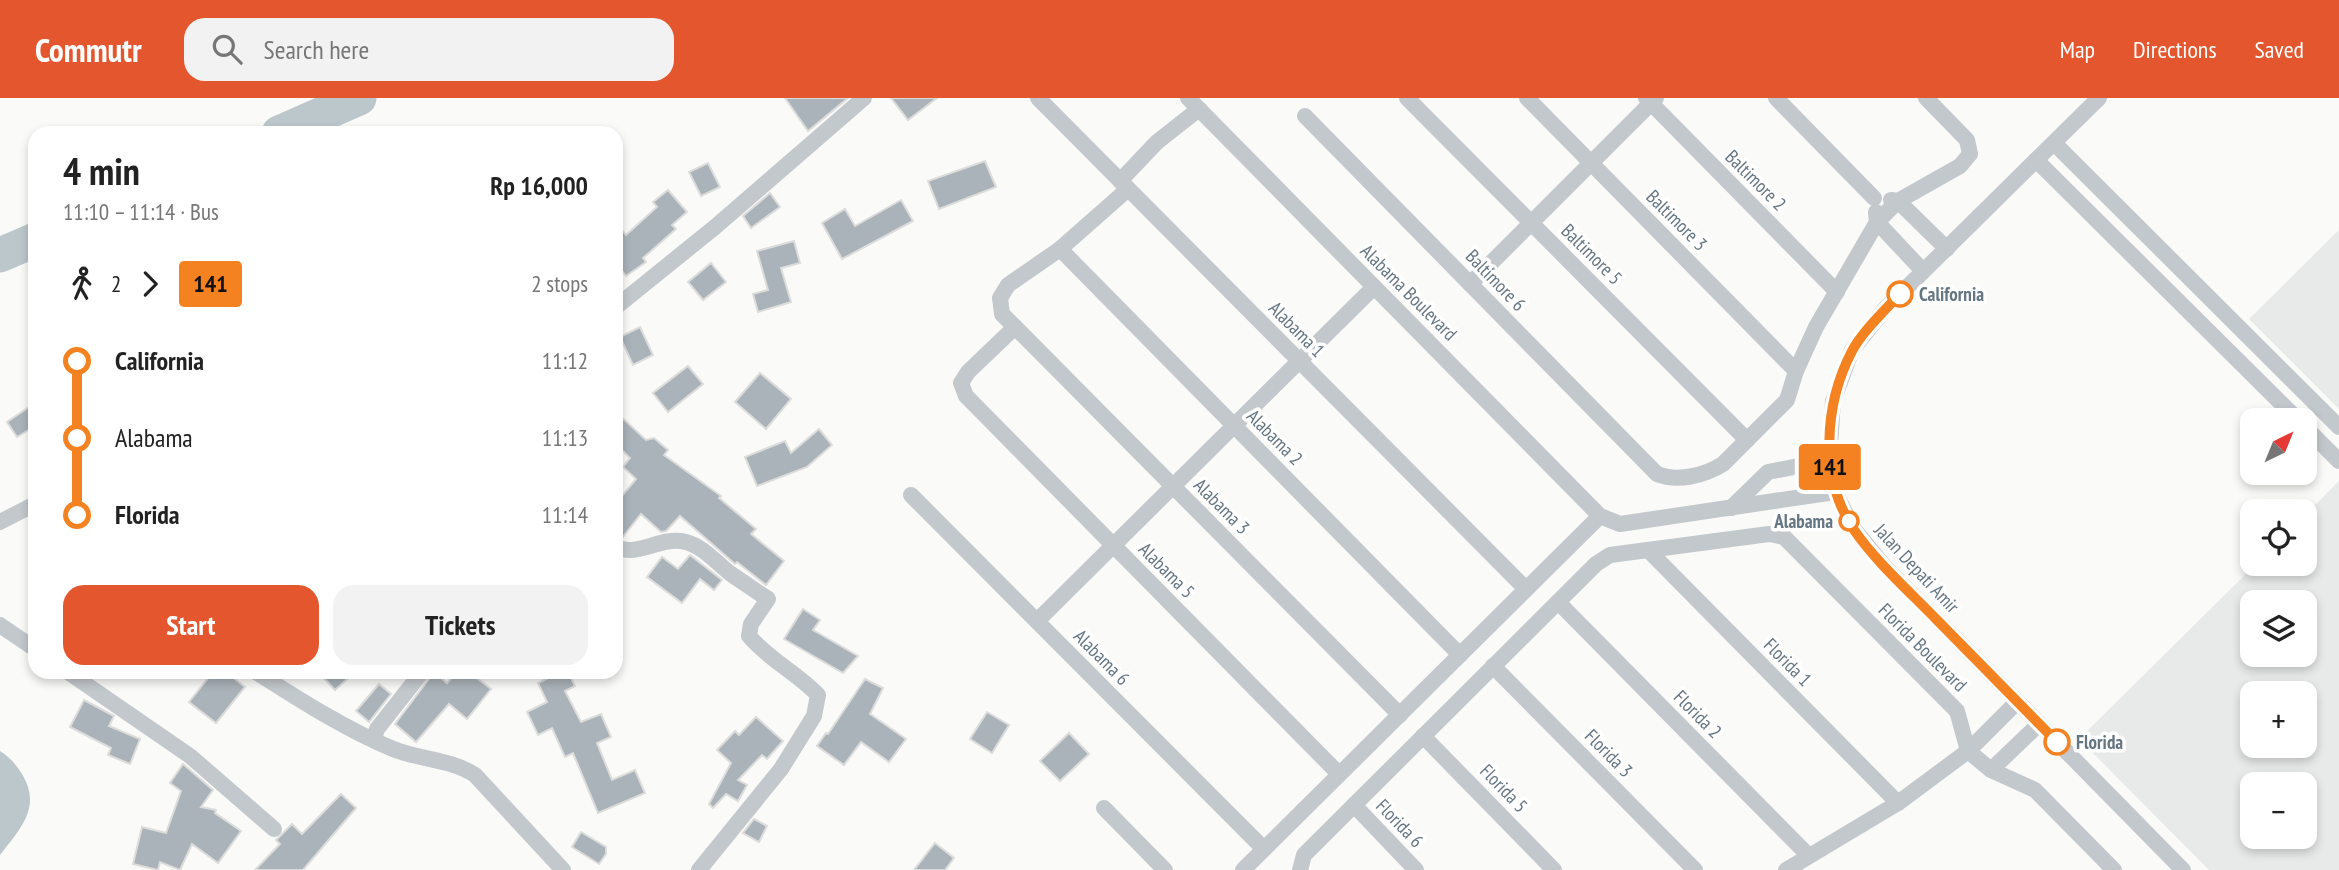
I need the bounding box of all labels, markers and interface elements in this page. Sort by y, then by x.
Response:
search box [184,18,674,81]
text: Commutr [35,28,142,71]
icon: search [208,30,246,68]
text: Search here [264,33,369,66]
text: Map [2060,34,2095,65]
text: Directions [2133,34,2217,65]
text: Saved [2255,34,2304,65]
street label: Baltimore 2 [1720,144,1792,216]
text: 4 min [63,146,140,195]
text: Rp 16,000 [490,169,588,202]
street label: Baltimore 3 [1641,184,1713,256]
text: 11:10 – 11:14 · Bus [63,197,219,226]
street label: Baltimore 5 [1556,218,1628,290]
street label: Alabama Boulevard [1356,239,1462,345]
street label: Baltimore 6 [1461,244,1531,316]
icon: walk [63,265,101,303]
icon: forward [131,265,169,303]
text: 141 [193,268,228,299]
text: 2 [111,269,121,298]
text: 2 stops [531,269,588,298]
marker: California [1887,281,1913,307]
place label: California [1919,282,1984,306]
street label: Alabama 1 [1264,296,1330,362]
text: California [115,344,204,377]
text: 11:12 [542,346,588,375]
street label: Alabama 2 [1242,404,1308,470]
north arrow [2240,408,2317,485]
map controls [2240,408,2317,849]
text: Alabama [115,421,193,454]
text: 11:13 [542,423,588,452]
line badge: 141 [1790,444,1870,490]
text: 141 [1813,451,1847,482]
street label: Alabama 3 [1189,473,1255,539]
text: Florida [115,498,180,531]
button: locate [2240,499,2317,576]
text: 11:14 [542,500,588,529]
place label: Alabama [1773,509,1833,533]
marker: Alabama [1839,511,1859,531]
street label: Jalan Depati Amir [1869,517,1965,618]
street label: Alabama 5 [1134,537,1200,603]
button: Start [63,585,319,665]
button: Tickets [333,585,588,665]
button: layers [2240,590,2317,667]
street label: Florida Boulevard [1874,598,1972,696]
street label: Alabama 6 [1069,624,1135,690]
street label: Florida 1 [1759,633,1817,691]
button: + [2240,681,2317,758]
street label: Florida 2 [1669,685,1727,743]
street label: Florida 3 [1580,724,1638,782]
marker: Florida [2044,729,2070,755]
place label: Florida [2076,730,2123,754]
street label: Florida 5 [1475,759,1533,817]
button: − [2240,772,2317,849]
street label: Florida 6 [1371,794,1429,852]

